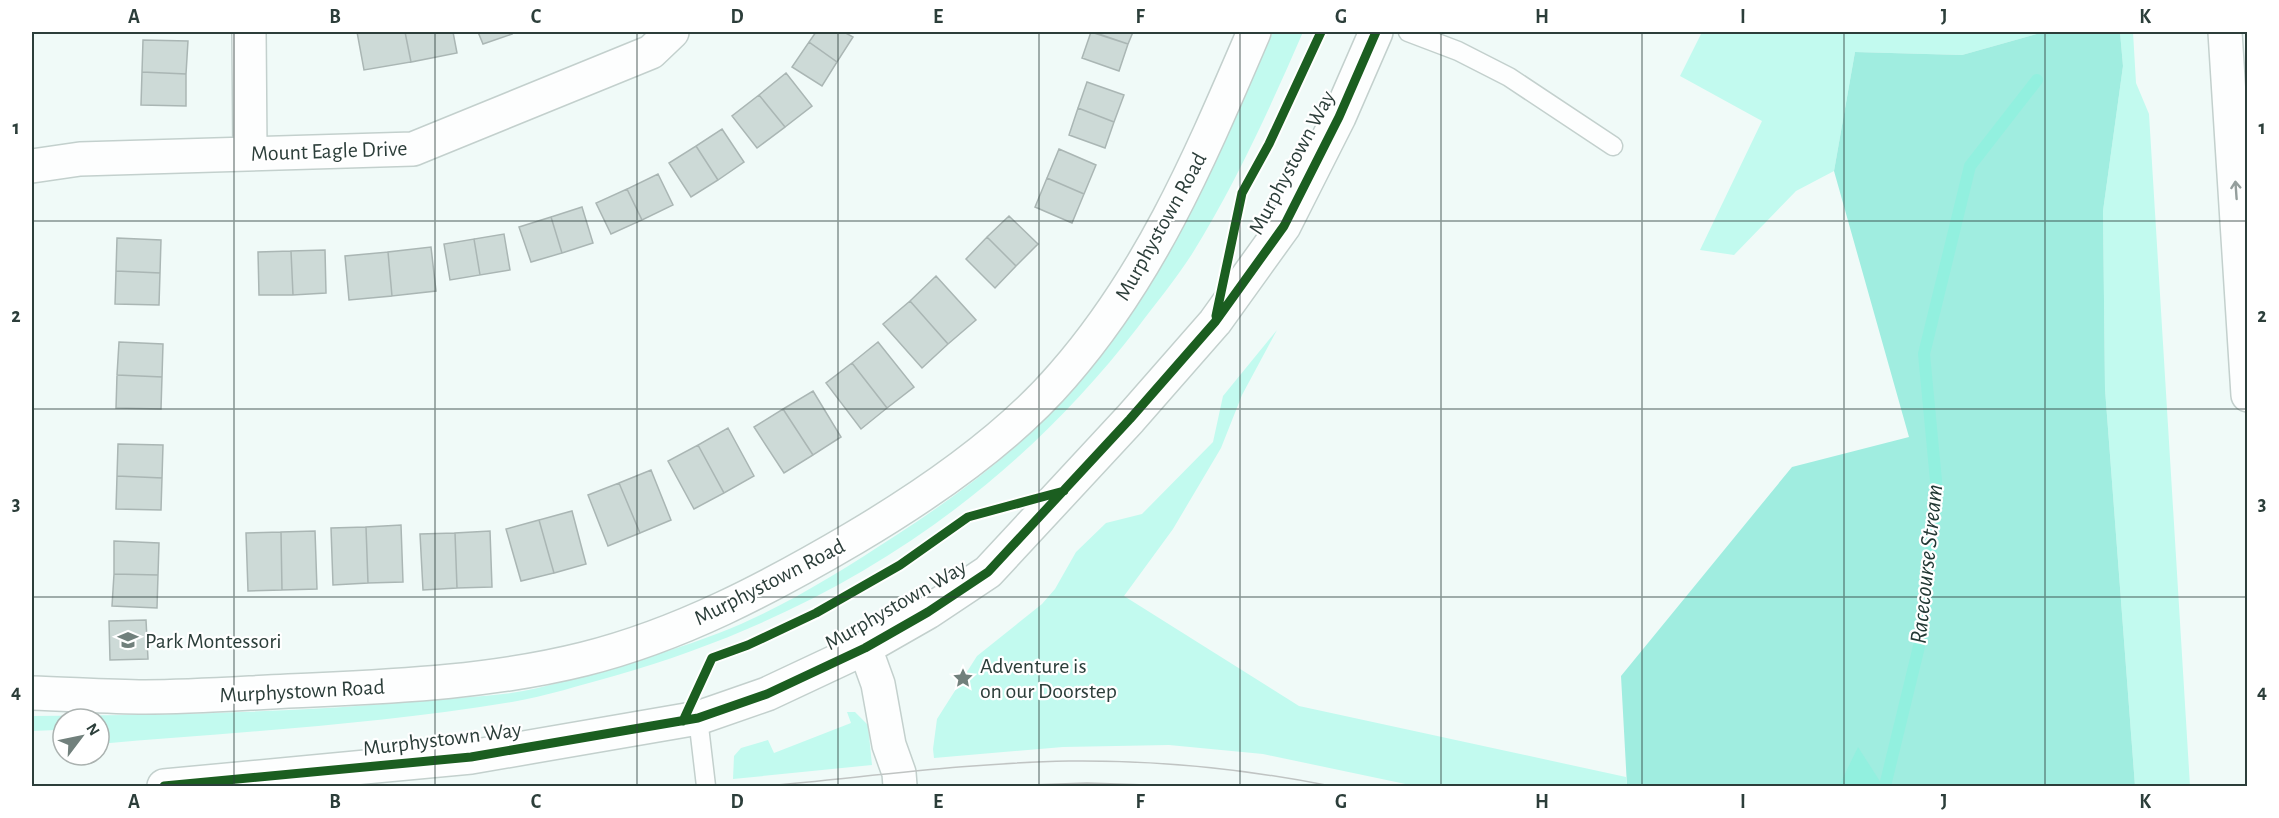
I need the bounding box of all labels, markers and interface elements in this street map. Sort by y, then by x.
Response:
text: A [128,7,140,27]
text: B [329,7,341,27]
text: C [531,7,542,27]
text: D [730,7,744,27]
text: E [933,7,943,27]
text: F [1135,7,1145,27]
text: G [1335,7,1347,27]
text: H [1535,7,1549,27]
text: I [1740,7,1746,27]
text: J [1941,7,1947,27]
text: K [2139,7,2151,27]
street label: Murphystown Way [1245,86,1339,238]
text: 1 [12,118,20,138]
text: 1 [2258,118,2266,138]
street label: Mount Eagle Drive [250,137,408,165]
street label: Murphystown Road [1111,149,1211,304]
one-way arrow [2230,181,2241,201]
text: 2 [11,306,21,326]
text: 2 [2257,306,2267,326]
water label: Racecourse Stream [1907,483,1947,645]
text: 3 [12,494,20,514]
text: 3 [2258,494,2266,514]
street label: Murphystown Road [691,535,848,629]
street label: Murphystown Way [821,555,971,654]
school or university icon: Park Montessori [116,628,140,652]
place label: Park Montessori [145,630,282,652]
place label: Adventure is on our Doorstep [980,655,1117,702]
place icon: Adventure is on our Doorstep [951,666,975,690]
street label: Murphystown Road [219,676,385,706]
text: 4 [11,682,21,702]
text: 4 [2257,682,2267,702]
north arrow [51,707,111,767]
street label: Murphystown Way [362,718,523,760]
text: N [83,721,103,739]
text: A [128,792,140,812]
text: B [329,792,341,812]
text: C [531,792,542,812]
text: D [730,792,744,812]
text: E [933,792,943,812]
text: F [1135,792,1145,812]
text: G [1335,792,1347,812]
text: H [1535,792,1549,812]
text: I [1740,792,1746,812]
text: J [1941,792,1947,812]
text: K [2139,792,2151,812]

